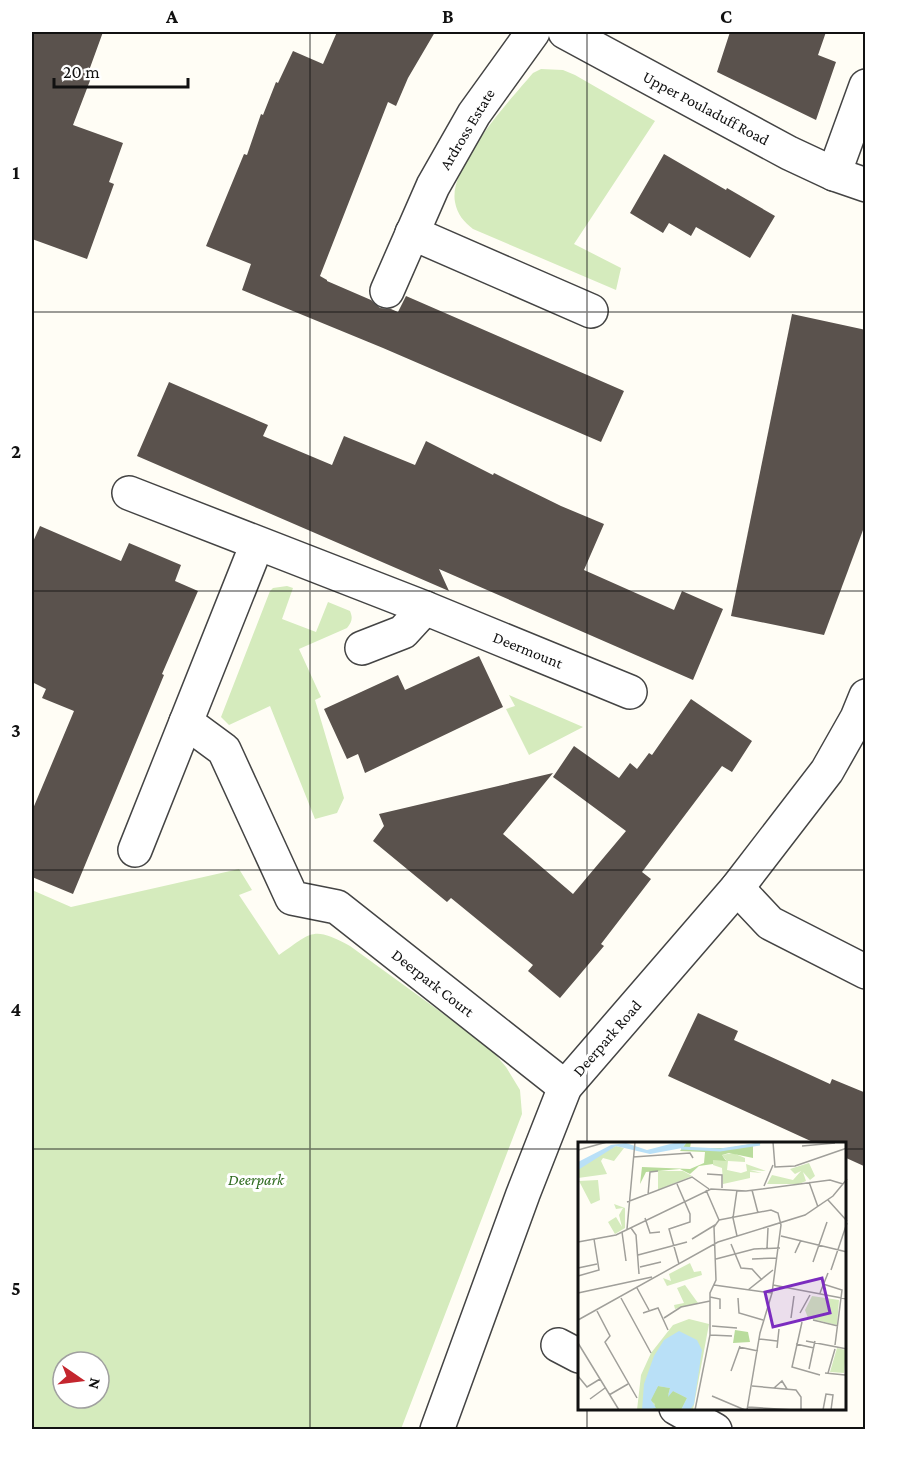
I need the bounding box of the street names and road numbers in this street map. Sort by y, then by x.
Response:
street label: Upper Pouladuff Road [640,68,773,150]
street label: Ardross Estate [436,85,498,173]
street label: Deermount [491,628,566,672]
street label: Deerpark Court [388,946,478,1021]
street label: Deerpark Road [569,996,646,1080]

